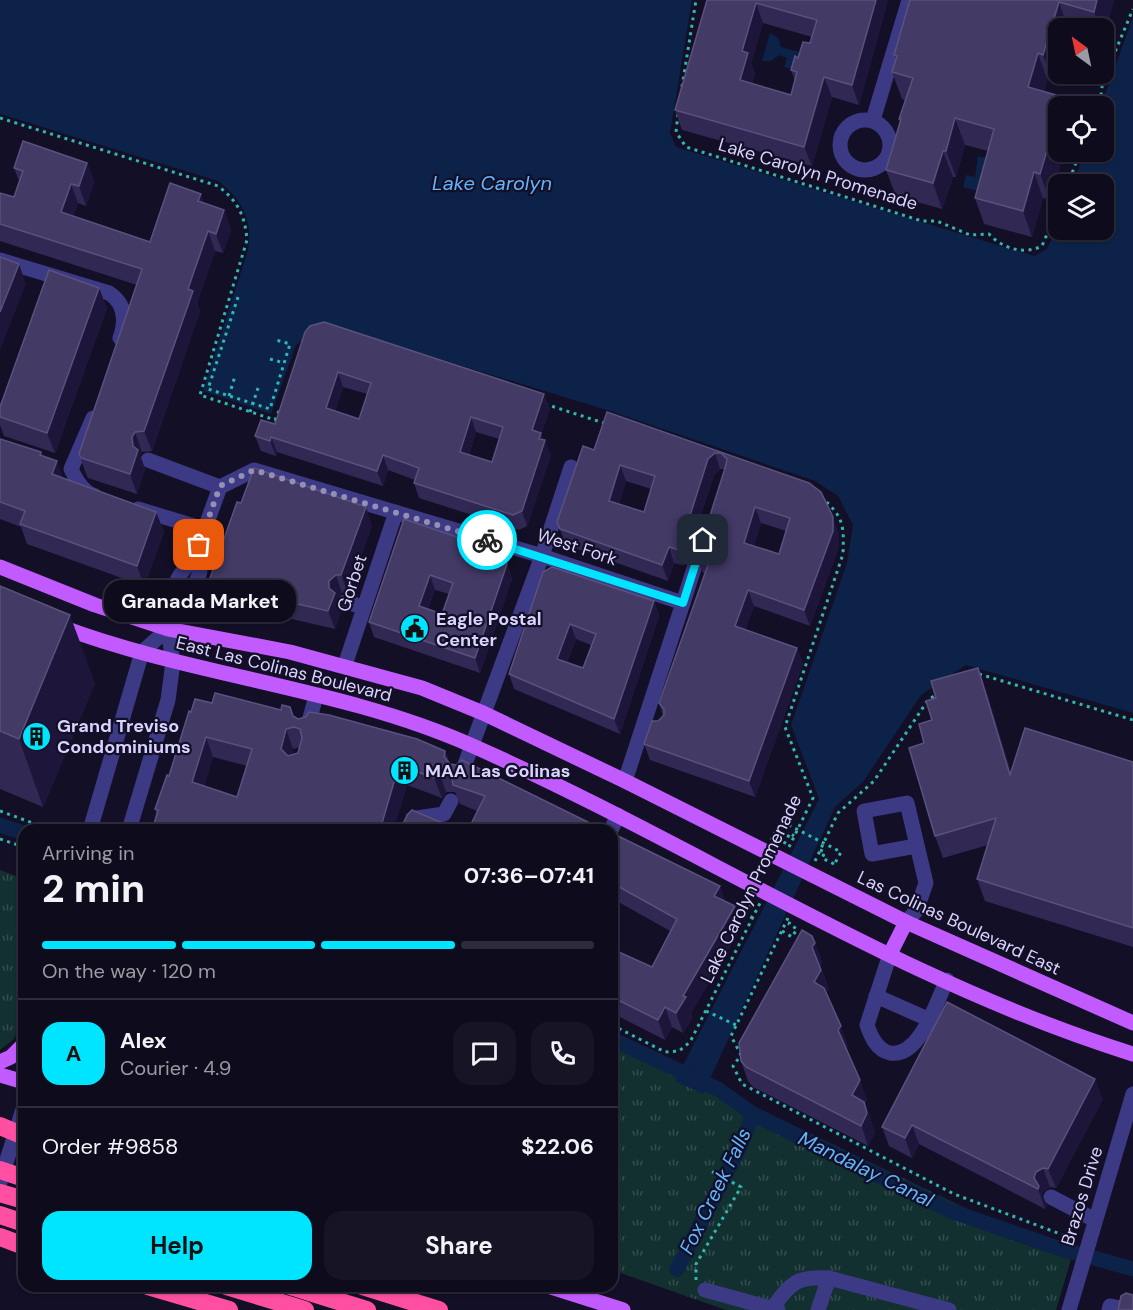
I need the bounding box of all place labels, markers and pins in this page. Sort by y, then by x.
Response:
pin [677,514,728,565]
pin [173,519,224,570]
callout: Granada Market [103,581,295,623]
place label: Eagle Postal Center [436,607,542,652]
public building icon: Eagle Postal Center [399,613,431,645]
place label: Grand Treviso Condominiums [57,714,191,759]
building icon: Grand Treviso Condominiums [20,720,52,752]
building icon: MAA Las Colinas [388,755,420,787]
place label: MAA Las Colinas [425,759,570,783]

